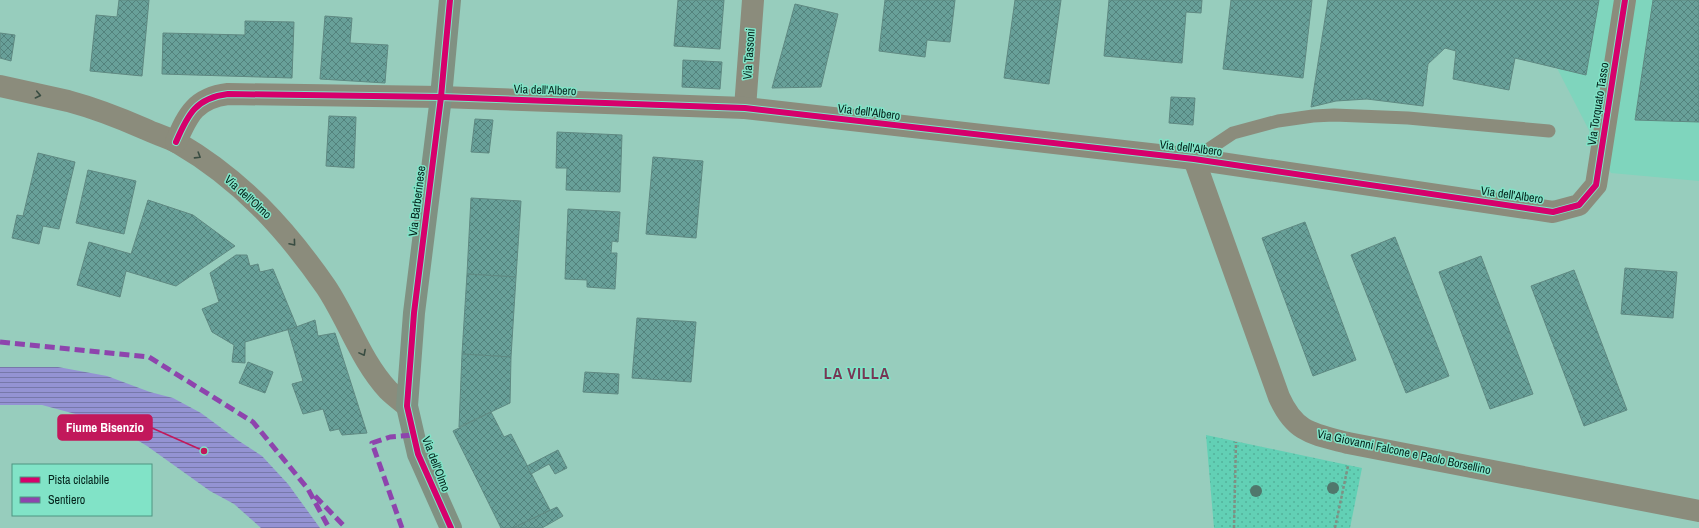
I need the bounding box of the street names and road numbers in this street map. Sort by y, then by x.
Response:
street label: Via Tassoni [739,28,759,80]
street label: Via Torquato Tasso [1584,61,1612,147]
street label: Via dell'Albero [513,81,577,99]
street label: Via dell'Albero [837,100,901,124]
street label: Via dell'Albero [1159,136,1223,160]
street label: Via Barberinese [405,165,429,237]
street label: Via dell'Olmo [221,172,275,222]
street label: Via dell'Albero [1480,183,1544,207]
street label: Via Giovanni Falcone e Paolo Borsellino [1316,426,1492,478]
street label: Via dell'Olmo [418,434,454,494]

